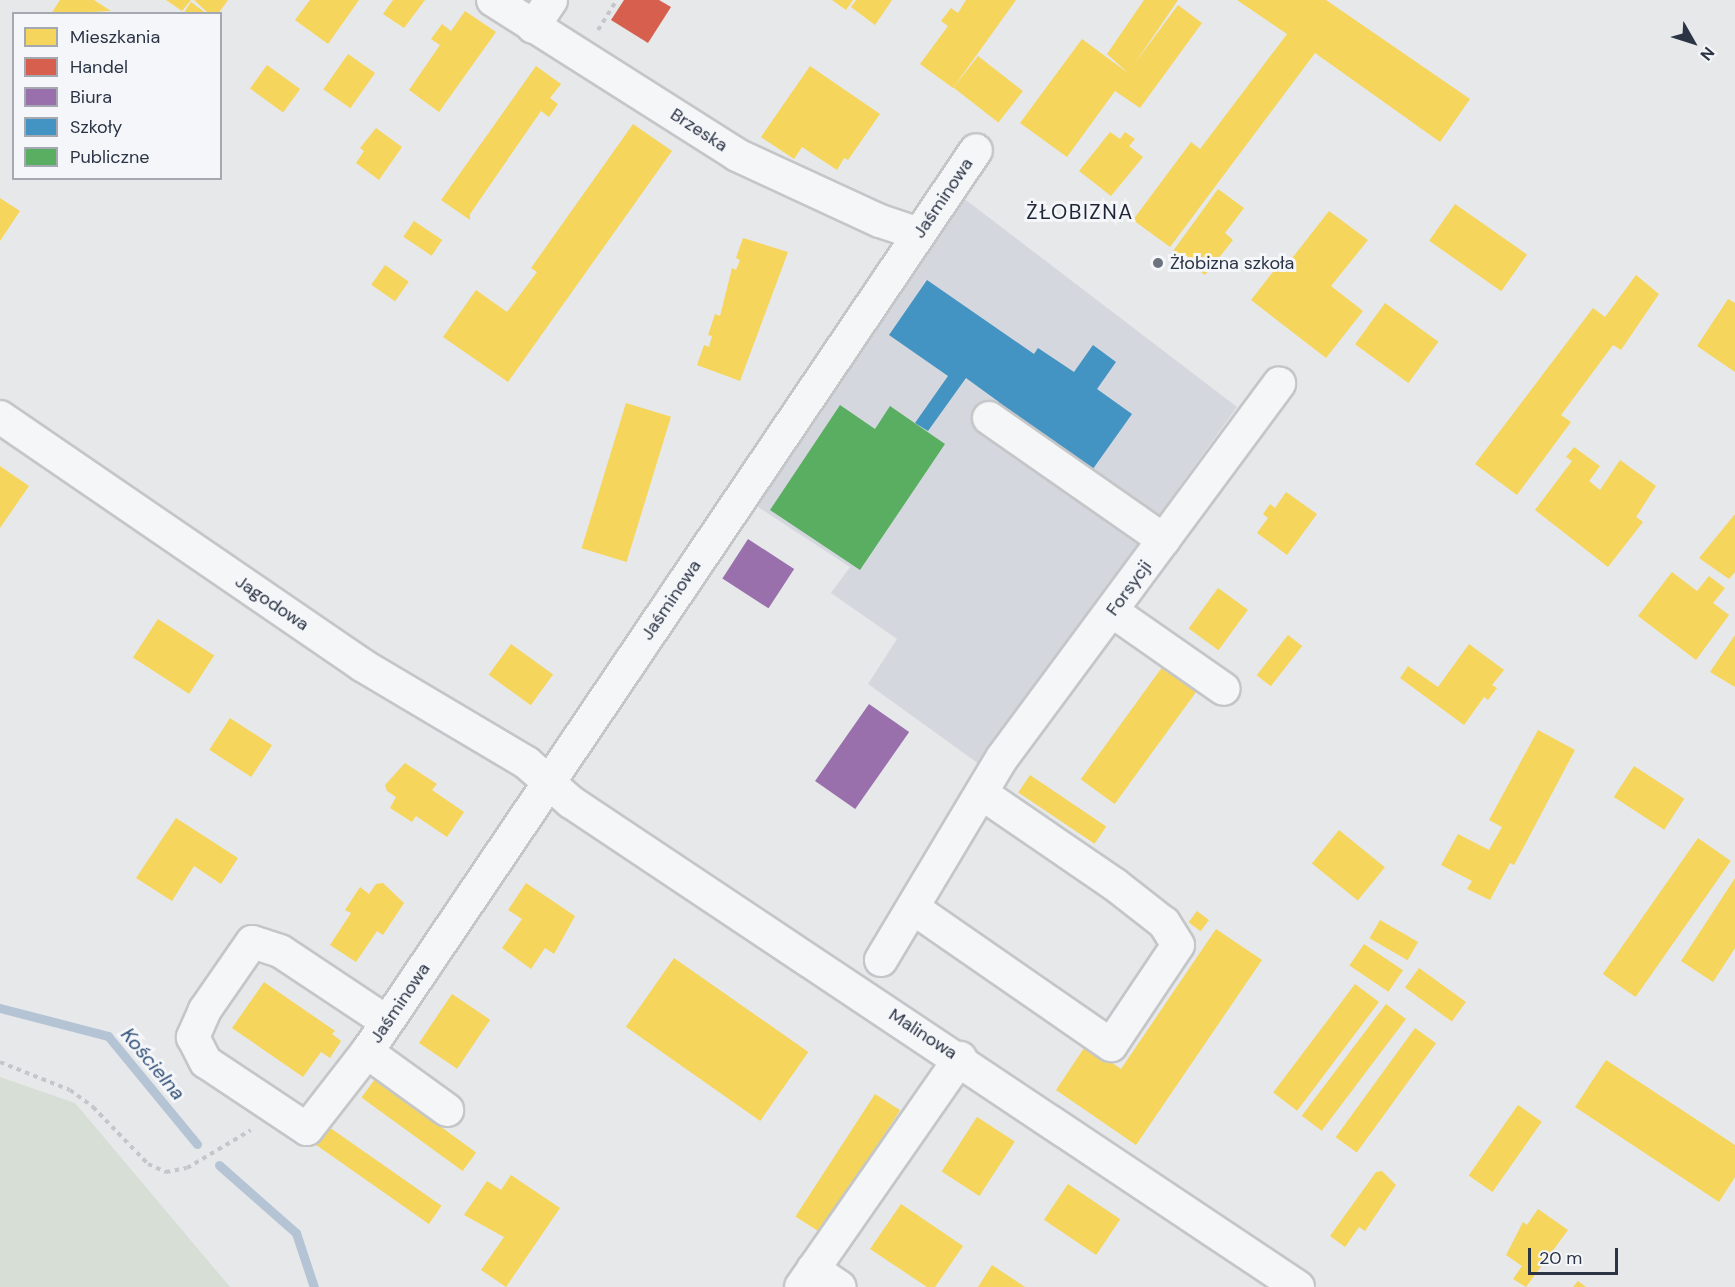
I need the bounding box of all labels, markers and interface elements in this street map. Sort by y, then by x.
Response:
legend [12,12,222,180]
north arrow [1663,12,1723,72]
text: Mieszkania [70,25,160,49]
text: N [1696,42,1719,65]
text: Handel [70,55,128,79]
text: Biura [70,85,112,109]
street label: Brzeska [666,104,732,156]
text: Szkoły [70,115,122,139]
text: Publiczne [70,145,149,169]
street label: Jaśminowa [908,154,978,242]
district label: ŻŁOBIZNA [1026,199,1134,225]
place label: Żłobizna szkoła [1170,252,1294,274]
marker: Żłobizna szkoła [1151,256,1165,270]
street label: Jaśminowa [636,556,706,644]
street label: Forsycji [1102,556,1156,620]
street label: Jagodowa [231,571,313,635]
street label: Jaśminowa [365,959,435,1047]
street label: Malinowa [885,1004,961,1064]
water label: Kościelna [116,1023,190,1105]
scale bar [1531,1236,1621,1274]
text: 20 m [1539,1246,1582,1270]

